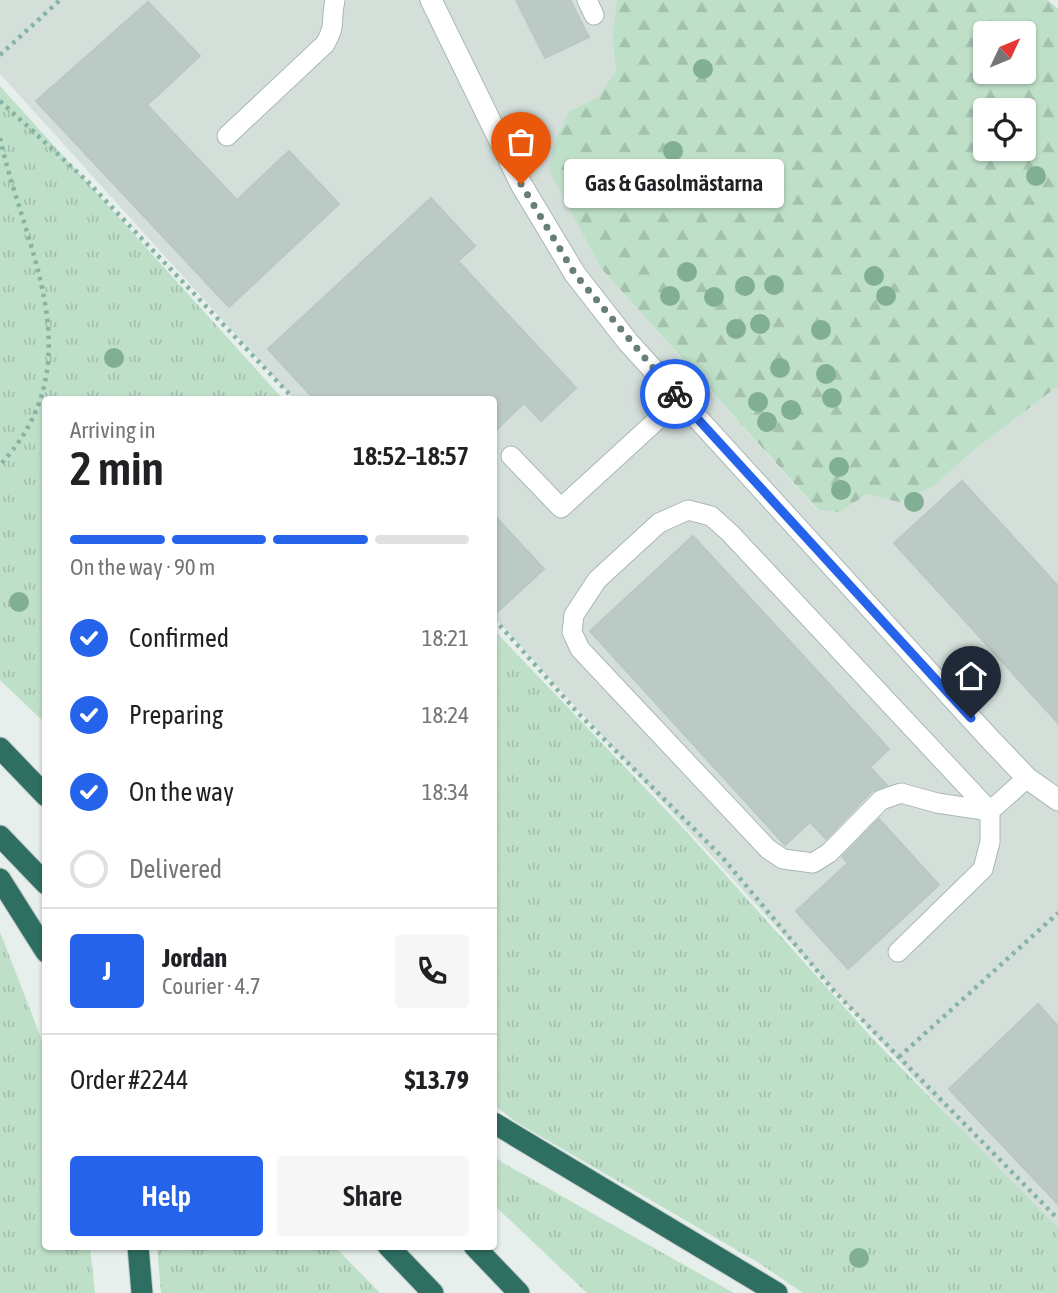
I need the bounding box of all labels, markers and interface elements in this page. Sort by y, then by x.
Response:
north arrow [973,21,1036,84]
map controls [973,21,1036,161]
button: locate [973,98,1036,161]
pin [491,112,551,184]
icon: bag [502,123,540,161]
callout: Gas & Gasolmästarna [563,160,784,208]
text: Gas & Gasolmästarna [585,170,763,196]
courier [640,359,710,429]
icon: bike [656,375,694,413]
text: Arriving in [70,417,156,443]
text: 18:52–18:57 [353,441,469,471]
text: 2 min [70,442,164,495]
text: On the way · 90 m [70,554,215,580]
icon: check [70,619,108,657]
text: Confirmed [129,623,229,653]
text: 18:21 [422,625,469,651]
pin [941,646,1001,718]
icon: home [952,657,990,695]
icon: check [70,696,108,734]
text: Preparing [129,700,223,730]
text: 18:24 [422,702,469,728]
icon: check [70,773,108,811]
text: On the way [129,777,234,807]
text: 18:34 [422,779,469,805]
text: Delivered [129,854,222,884]
button: phone [395,934,469,1008]
text: Jordan [162,943,227,973]
text: J [103,956,111,986]
text: Courier · 4.7 [162,973,261,999]
text: Order #2244 [70,1065,189,1095]
text: $13.79 [405,1065,469,1095]
button: Help [70,1156,263,1236]
button: Share [277,1156,469,1236]

